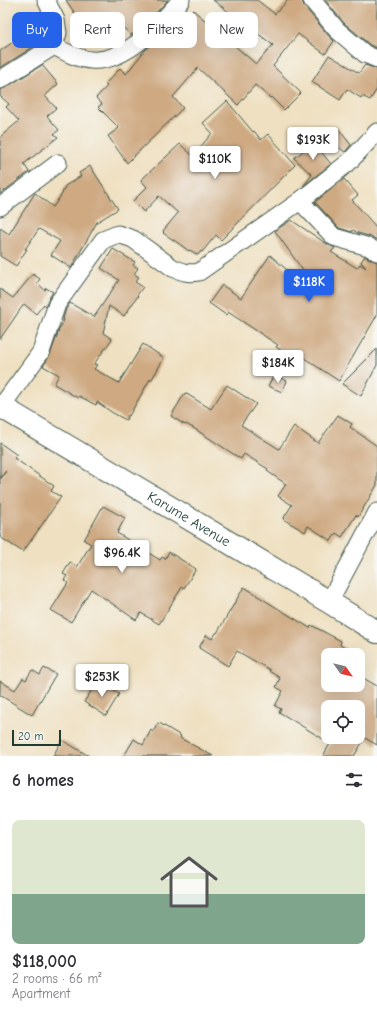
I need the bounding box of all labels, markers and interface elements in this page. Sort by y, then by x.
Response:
chip: Buy [12,12,62,48]
chip: Rent [70,12,125,48]
chip: Filters [133,12,197,48]
chip: New [205,12,258,48]
pin: $193K [285,127,341,161]
text: $193K [296,132,330,147]
pin: $110K [187,146,243,180]
text: $110K [199,151,231,166]
pin: $118K [281,269,337,303]
text: $118K [293,274,325,289]
pin: $184K [250,350,306,384]
text: $184K [261,355,295,370]
street label: Karume Avenue [144,487,234,550]
pin: $96.4K [89,540,155,574]
text: $96.4K [103,545,141,560]
north arrow [321,648,365,692]
map controls [321,648,365,744]
pin: $253K [74,664,130,698]
text: $253K [85,669,119,684]
button: locate [321,700,365,744]
scale bar [12,728,61,747]
text: 20 m [18,730,43,743]
icon: filters [343,769,365,791]
text: 6 homes [12,771,74,790]
icon: home [153,846,225,918]
text: $118,000 [12,952,77,971]
text: 2 rooms · 66 m² [12,971,101,986]
text: Apartment [12,986,70,1001]

